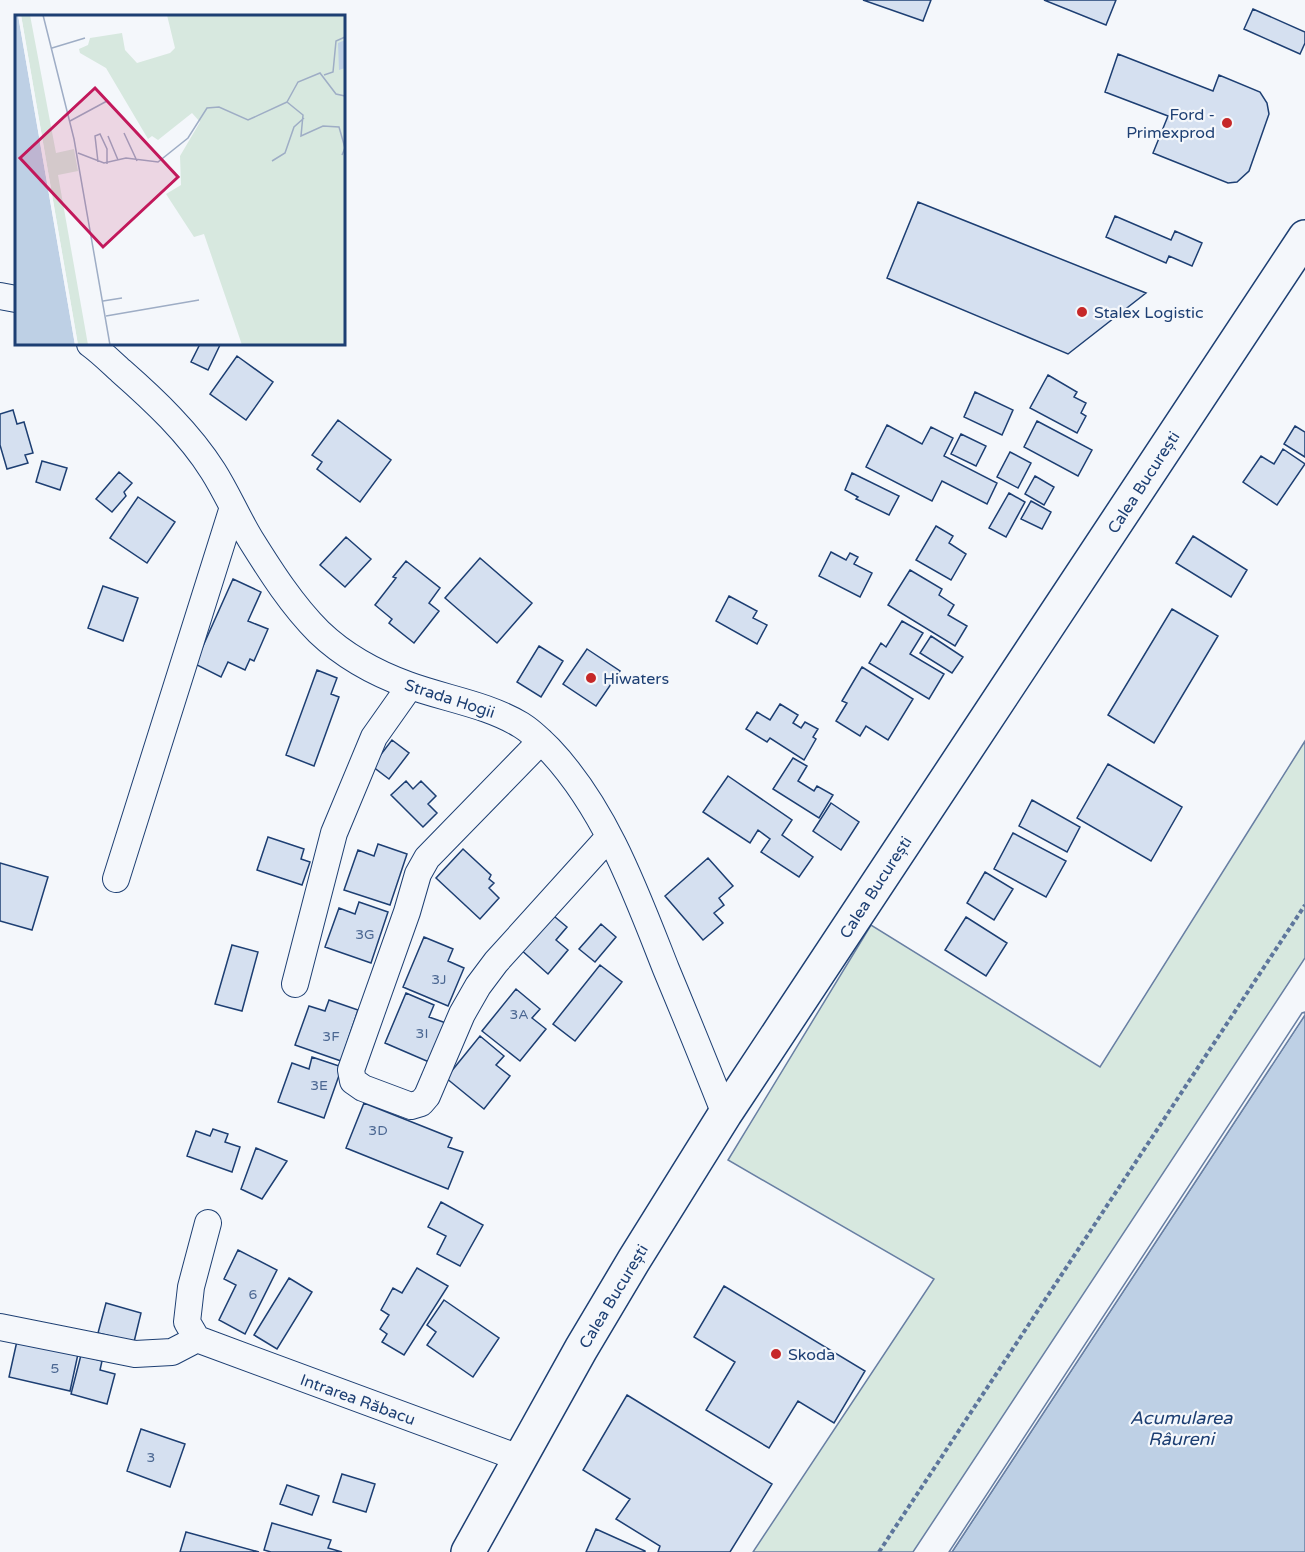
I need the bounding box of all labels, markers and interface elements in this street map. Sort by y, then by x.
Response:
inset map [15,15,345,345]
place label: Ford - Primexprod [1126,105,1215,143]
marker: Ford - Primexprod [1220,116,1234,130]
place label: Stalex Logistic [1094,303,1204,323]
marker: Stalex Logistic [1075,305,1089,319]
street label: Calea București [1103,428,1184,537]
place label: Hiwaters [603,669,669,689]
marker: Hiwaters [584,671,598,685]
street label: Strada Hogii [402,675,497,723]
street label: Calea București [835,833,916,942]
house number: 3G [355,926,375,943]
house number: 3J [431,971,447,988]
house number: 3A [509,1006,529,1023]
house number: 3I [416,1025,428,1042]
house number: 3F [322,1028,340,1045]
house number: 3E [310,1077,328,1094]
house number: 3D [368,1122,388,1139]
street label: Calea București [575,1241,653,1352]
house number: 6 [249,1286,258,1303]
place label: Skoda [788,1345,835,1365]
marker: Skoda [769,1347,783,1361]
house number: 5 [51,1360,59,1377]
street label: Intrarea Răbacu [297,1370,418,1430]
water label: Acumularea Râureni [1130,1407,1233,1450]
house number: 3 [147,1449,155,1466]

